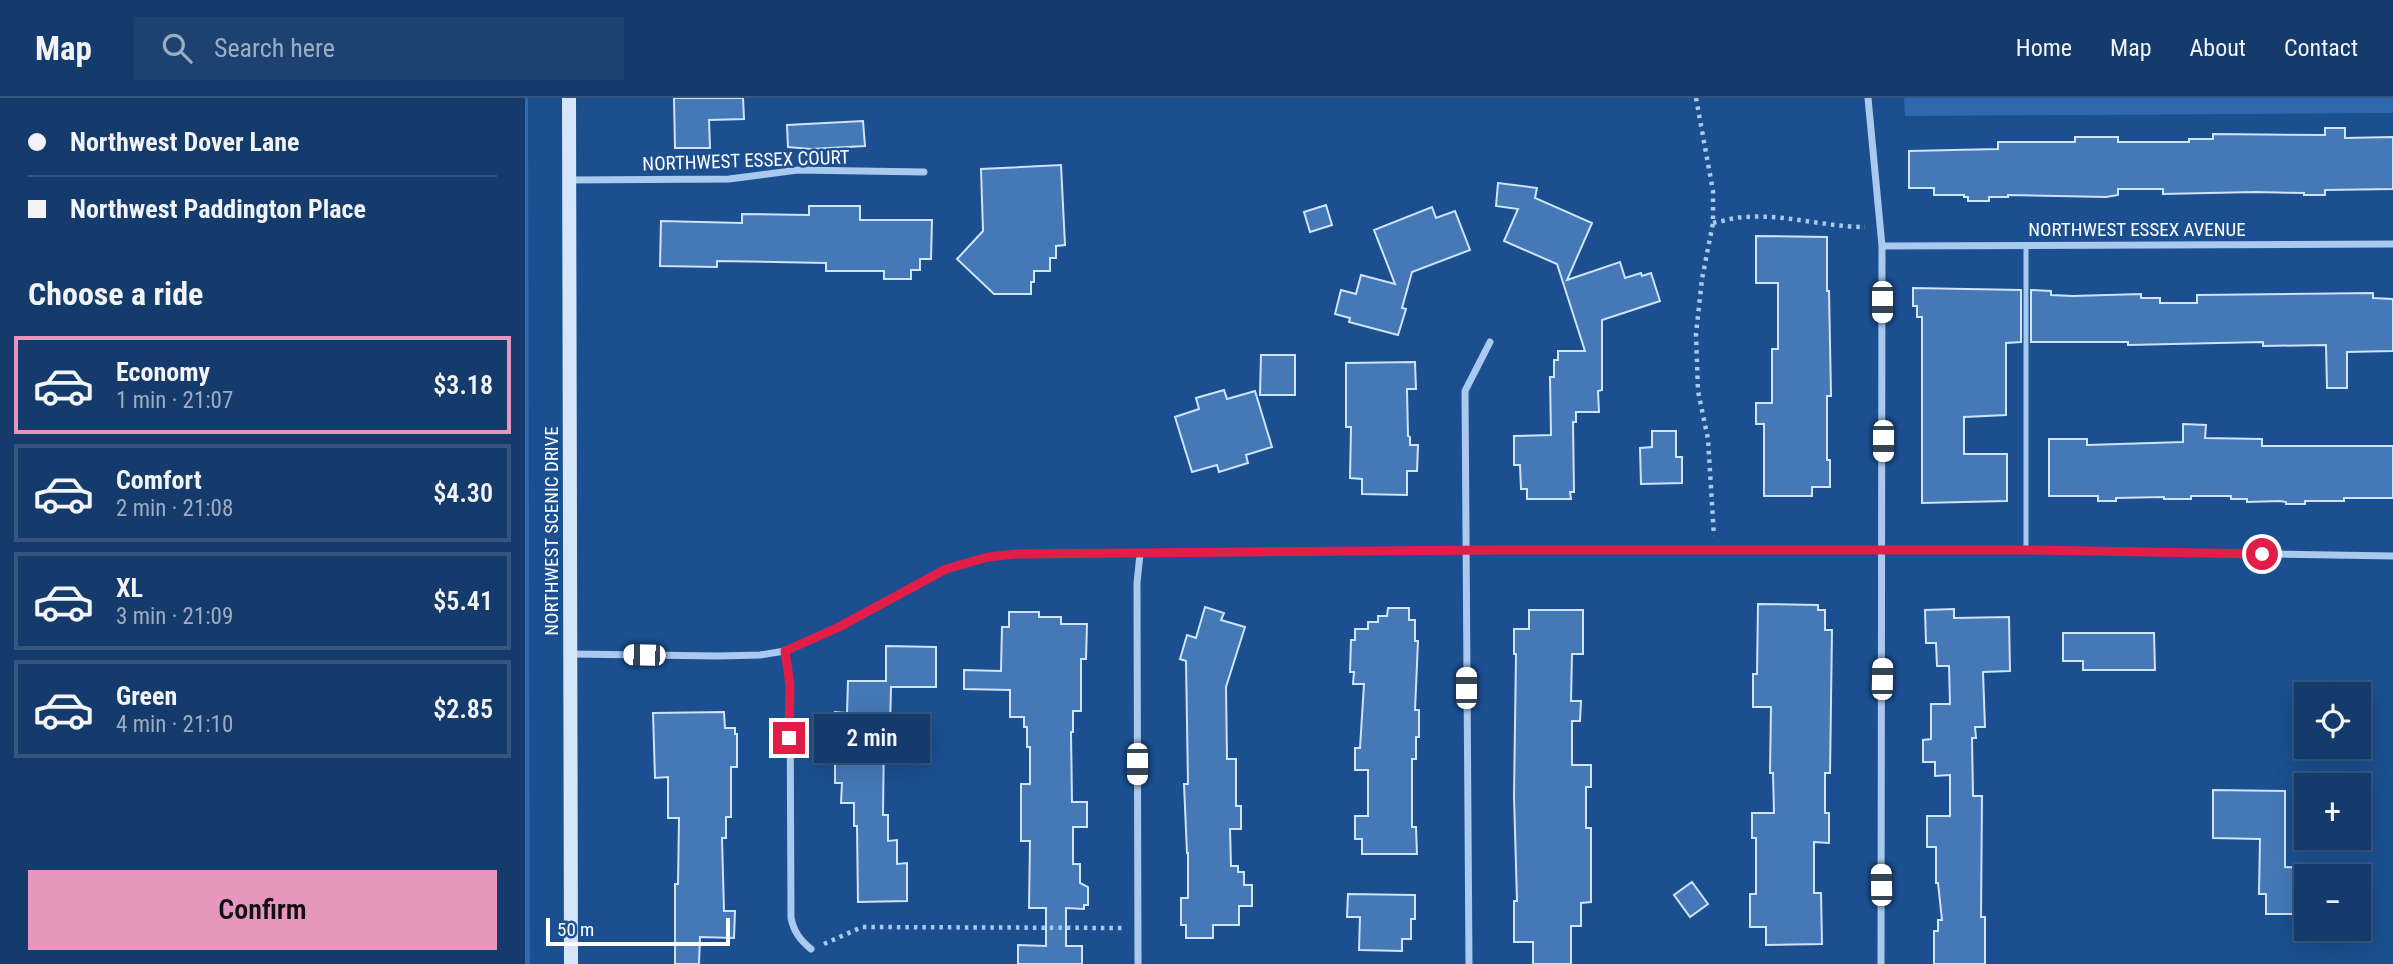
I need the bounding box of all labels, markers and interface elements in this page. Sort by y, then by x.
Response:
search box [134,17,624,80]
text: Map [35,29,92,68]
icon: search [158,29,196,67]
text: Search here [214,33,335,63]
text: Home [2016,34,2072,62]
text: Map [2110,34,2152,62]
text: About [2190,34,2246,62]
text: Contact [2284,34,2358,62]
text: Northwest Dover Lane [70,127,299,157]
street label: NORTHWEST ESSEX COURT [642,145,850,176]
text: Northwest Paddington Place [70,194,366,224]
street label: NORTHWEST ESSEX AVENUE [2028,218,2246,241]
text: Choose a ride [28,275,203,313]
car [1872,281,1893,323]
icon: car [32,354,95,417]
text: Economy [116,357,210,387]
text: $3.18 [433,370,493,400]
text: 1 min · 21:07 [116,387,233,414]
car [1873,420,1894,462]
street label: NORTHWEST SCENIC DRIVE [540,426,563,636]
icon: car [32,462,95,525]
text: Comfort [116,465,202,495]
text: $4.30 [433,478,493,508]
text: 2 min · 21:08 [116,495,233,522]
route start [2246,538,2278,570]
icon: car [32,570,95,633]
text: XL [116,573,143,603]
text: $5.41 [433,586,493,616]
text: 3 min · 21:09 [116,603,233,630]
car [623,644,666,666]
car [1872,658,1893,700]
car [1456,667,1477,709]
icon: car [32,678,95,741]
text: Green [116,681,177,711]
map controls [2294,682,2371,941]
button: locate [2294,682,2371,759]
text: $2.85 [433,694,493,724]
text: 4 min · 21:10 [116,711,233,738]
callout: 2 min [813,714,929,762]
route end [773,722,805,754]
text: 2 min [847,725,897,752]
car [1127,743,1148,785]
button: + [2294,773,2371,850]
car [1871,864,1892,906]
button: − [2294,864,2371,941]
button: Confirm [28,870,497,950]
scale bar [546,915,730,947]
text: 50 m [557,918,594,941]

